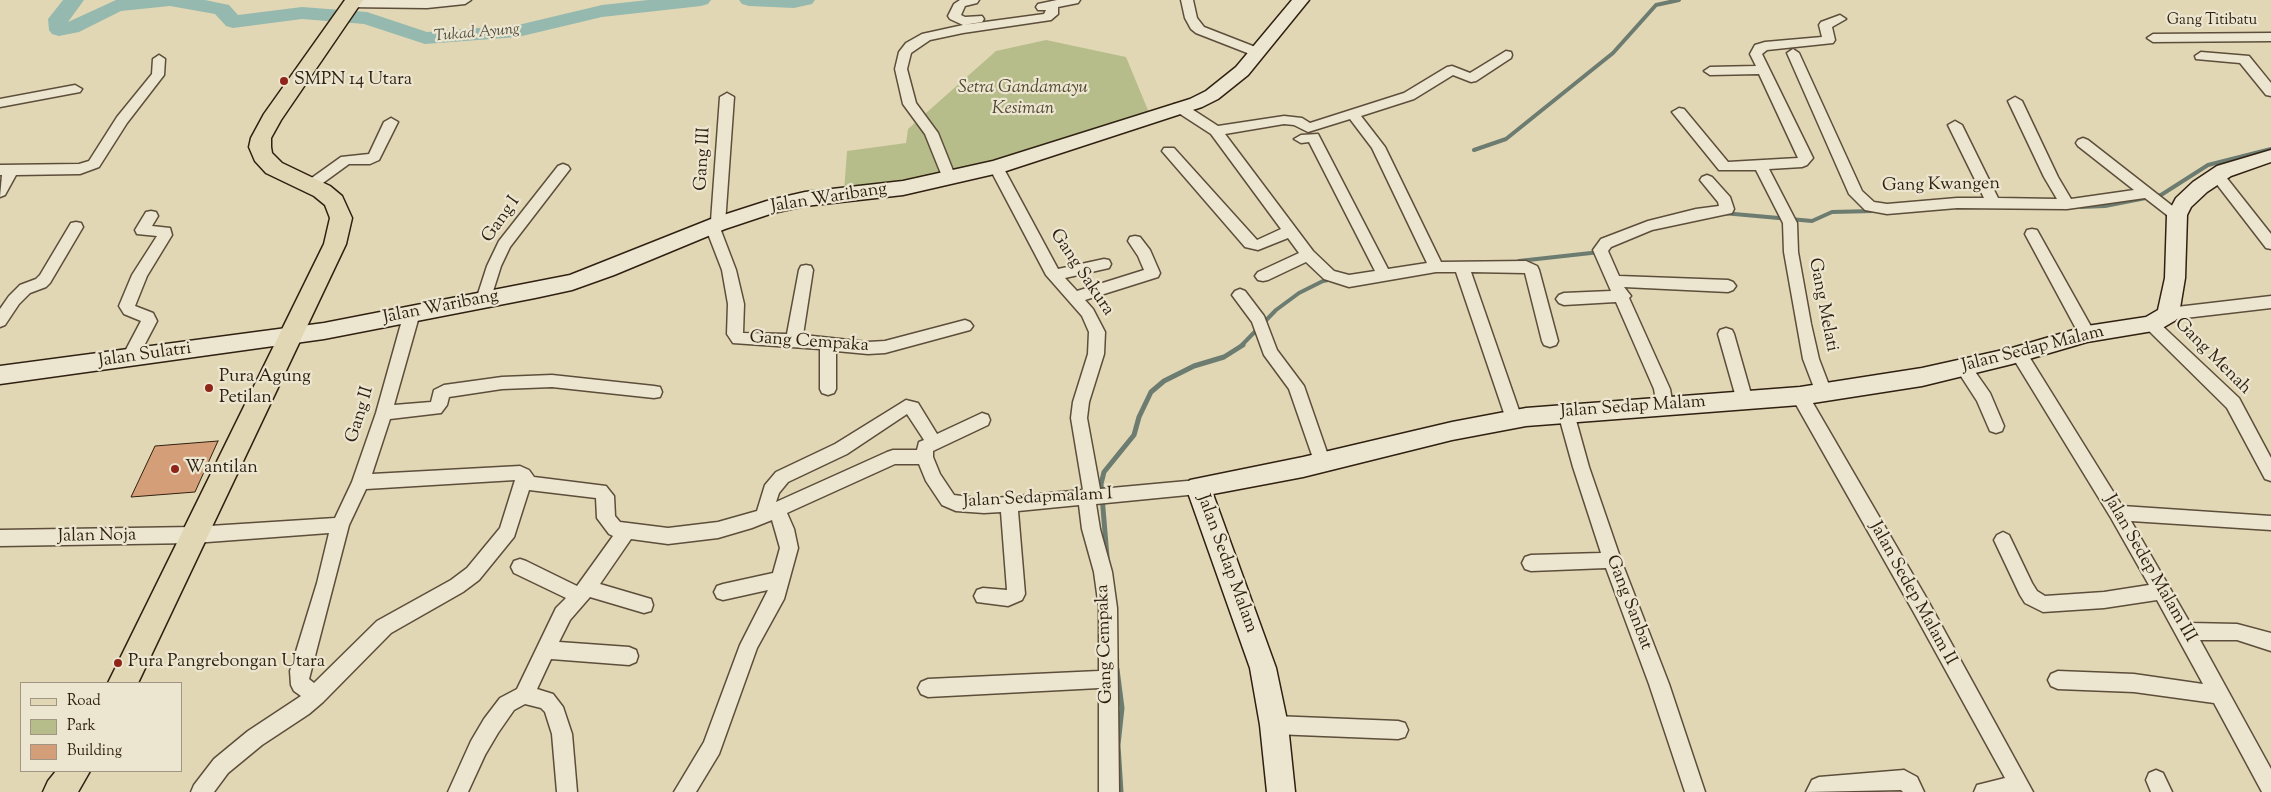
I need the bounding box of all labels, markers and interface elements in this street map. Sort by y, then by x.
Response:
street label: Gang Titibatu [2167,12,2257,30]
water label: Tukad Ayung [433,21,521,47]
place label: SMPN 14 Utara [294,70,412,92]
marker: SMPN 14 Utara [278,75,290,87]
park label: Setra Gandamayu Kesiman [958,78,1088,120]
street label: Gang III [692,127,716,191]
street label: Gang Kwangen [1882,174,2000,198]
street label: Jalan Waribang [769,179,889,219]
street label: Gang I [478,193,526,247]
street label: Gang Sakura [1044,226,1118,320]
street label: Gang Melati [1802,256,1842,354]
street label: Jalan Waribang [381,286,501,330]
street label: Gang Menah [2169,314,2255,400]
street label: Jalan Sedap Malam [1960,322,2106,378]
street label: Gang Cempaka [749,328,869,358]
street label: Jalan Sulatri [97,339,193,373]
place label: Pura Agung Petilan [219,367,311,409]
marker: Pura Agung Petilan [203,382,215,394]
street label: Gang II [342,384,380,446]
street label: Jalan Sedap Malam [1560,392,1706,424]
place label: Wantilan [185,458,258,480]
marker: Wantilan [169,463,181,475]
street label: Jalan Sedapmalam I [963,484,1113,514]
street label: Jalan Sedep Malam III [2098,491,2200,647]
street label: Jalan Sedap Malam [1191,492,1261,636]
street label: Jalan Sedep Malam II [1863,518,1961,670]
street label: Jalan Noja [58,526,136,548]
street label: Gang Sanbat [1600,553,1656,653]
street label: Gang Cempaka [1093,584,1119,704]
place label: Pura Pangrebongan Utara [128,652,325,674]
marker: Pura Pangrebongan Utara [112,657,124,669]
legend [20,682,182,772]
text: Road [67,691,101,712]
text: Park [67,716,96,737]
text: Building [67,741,122,762]

